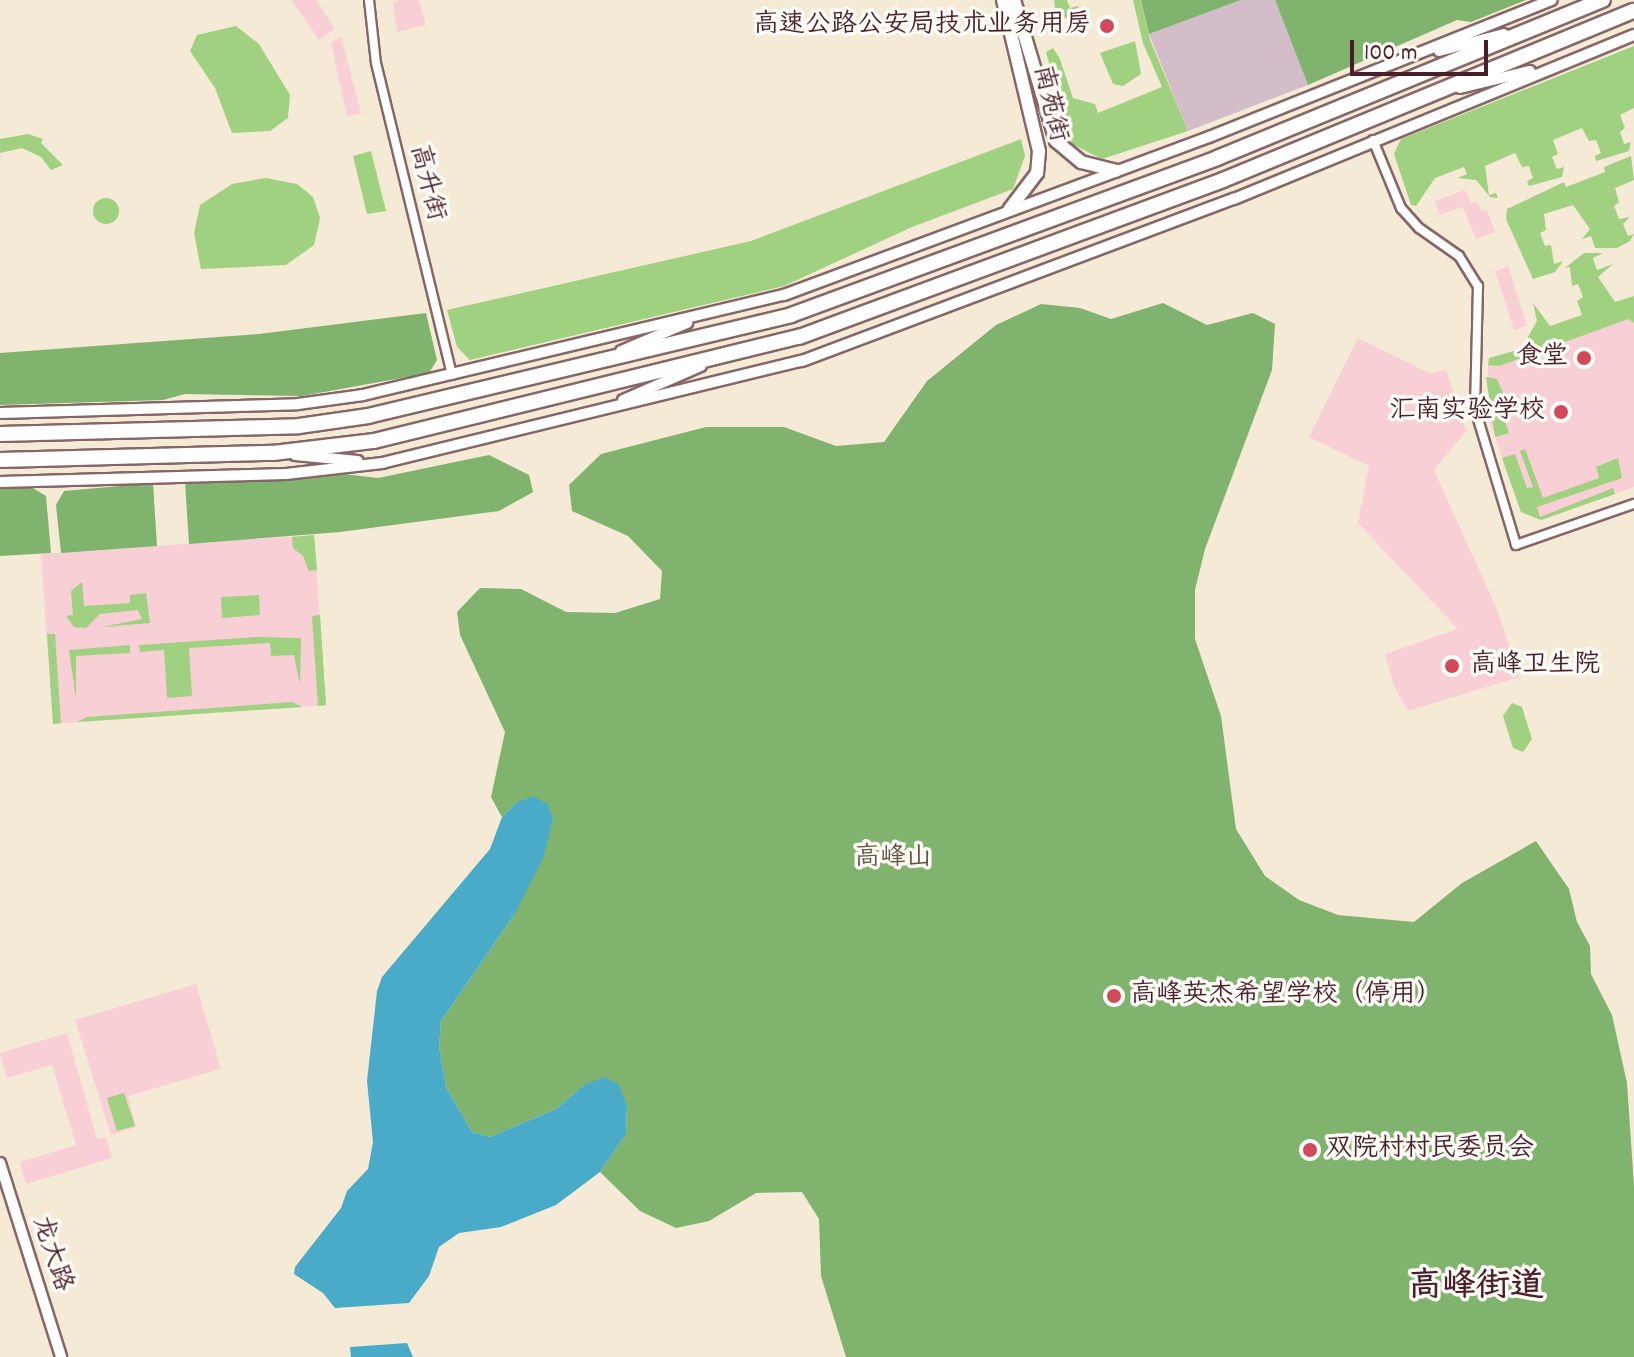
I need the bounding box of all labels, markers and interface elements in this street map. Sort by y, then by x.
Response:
place label: 高速公路公安局技术业务用房 [753,10,1091,42]
marker: 高速公路公安局技术业务用房 [1098,17,1116,35]
scale bar [1354,24,1492,74]
text: 100 m [1364,37,1417,71]
street label: 南苑街 [1025,62,1073,146]
street label: 高升街 [401,141,451,225]
place label: 食堂 [1516,342,1568,374]
marker: 食堂 [1575,349,1593,367]
place label: 汇南实验学校 [1389,396,1545,428]
marker: 汇南实验学校 [1552,403,1570,421]
place label: 高峰卫生院 [1470,650,1600,682]
marker: 高峰卫生院 [1441,655,1463,677]
park label: 高峰山 [854,843,932,875]
place label: 高峰英杰希望学校（停用） [1130,980,1442,1012]
marker: 高峰英杰希望学校（停用） [1105,987,1123,1005]
place label: 双院村村民委员会 [1326,1134,1534,1166]
marker: 双院村村民委员会 [1301,1141,1319,1159]
street label: 龙大路 [24,1212,78,1296]
district label: 高峰街道 [1408,1269,1544,1309]

